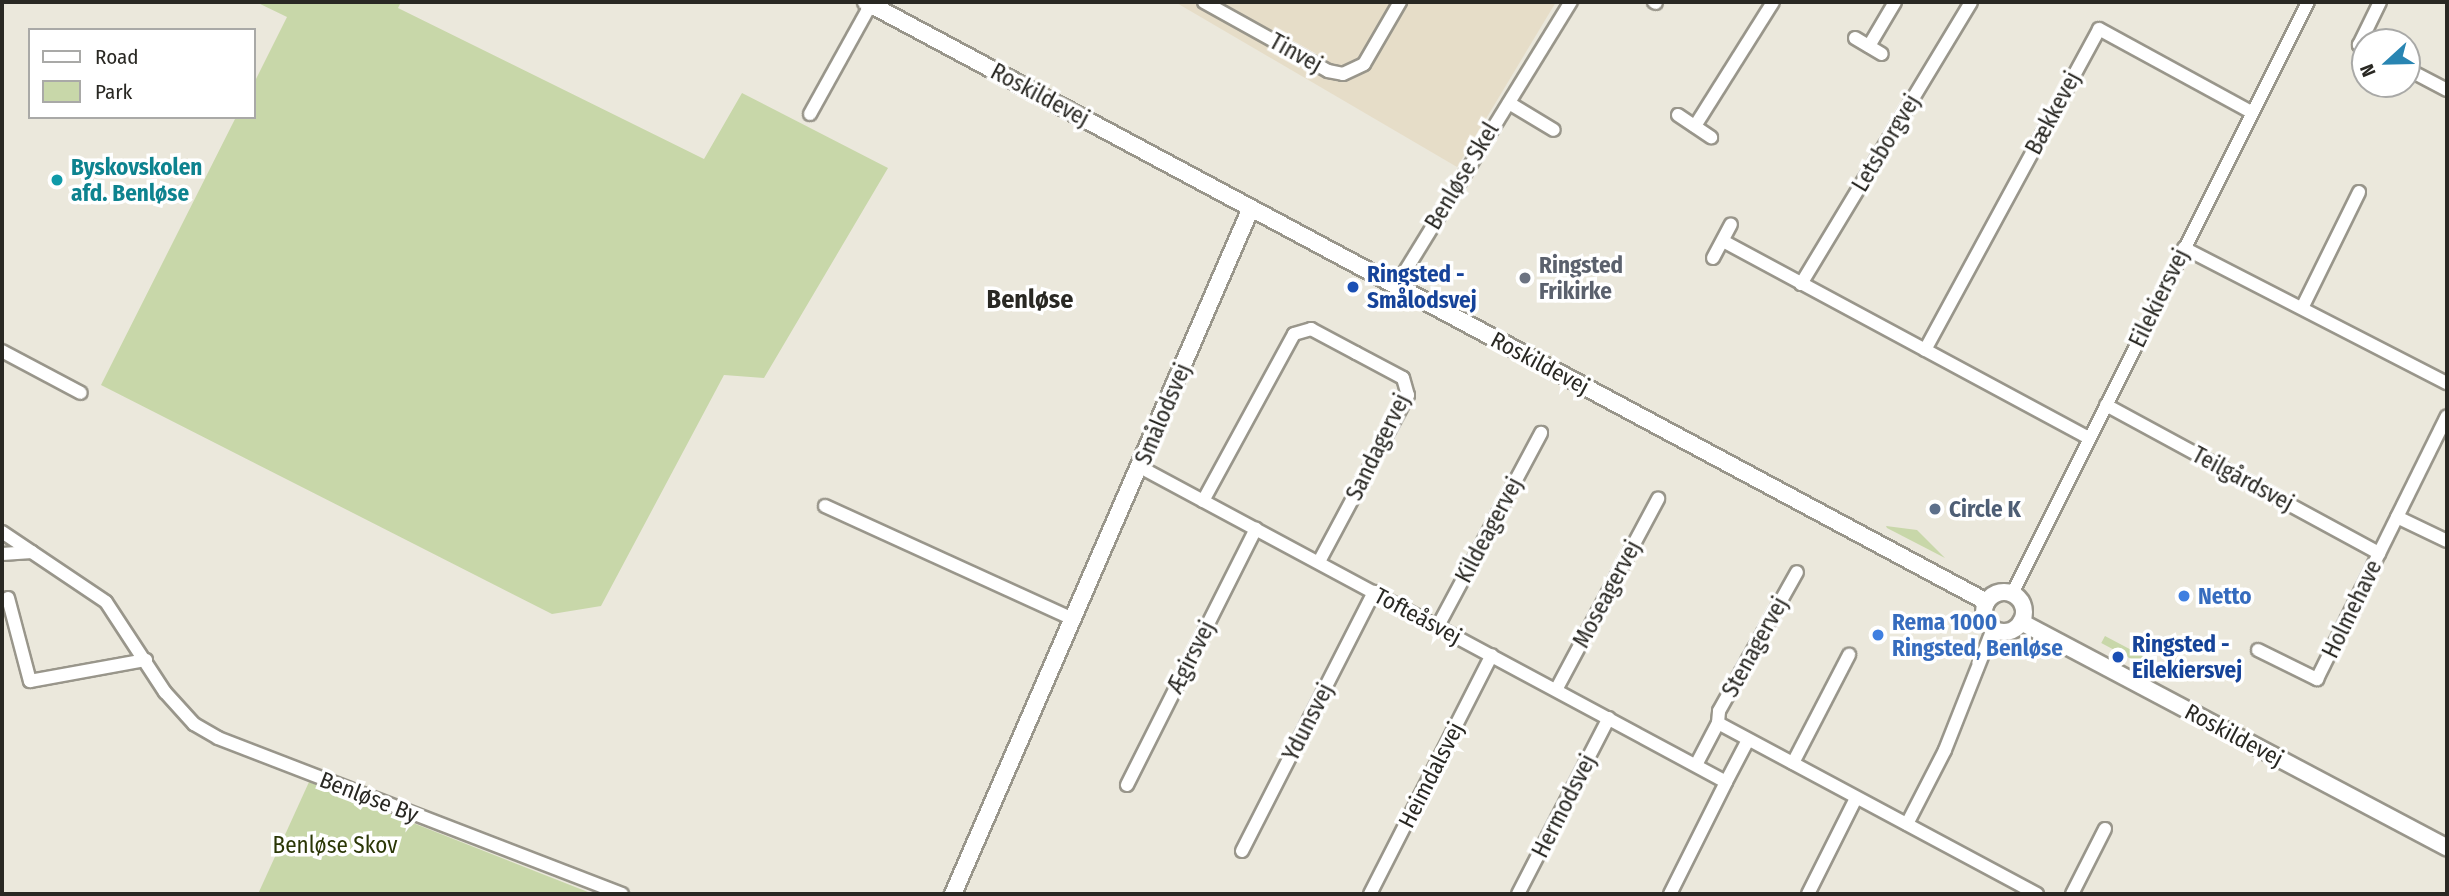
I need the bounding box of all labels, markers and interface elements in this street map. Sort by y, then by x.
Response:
street label: Tinvej [1265,27,1327,79]
legend [28,28,256,119]
north arrow [2351,28,2421,98]
text: Road [95,44,139,70]
street label: Roskildevej [986,58,1094,132]
text: N [2355,61,2381,80]
street label: Bækkevej [2020,67,2086,159]
text: Park [95,79,132,105]
street label: Letsborgvej [1846,89,1926,197]
street label: Benløse Skel [1419,117,1505,235]
place label: Byskovskolen afd. Benløse [71,153,202,207]
marker: Byskovskolen afd. Benløse [49,172,65,188]
street label: Eilekiersvej [2123,244,2195,352]
place label: Ringsted Frikirke [1539,251,1623,305]
place label: Ringsted - Smålodsvej [1367,260,1477,314]
marker: Ringsted Frikirke [1517,270,1533,286]
marker: Ringsted - Smålodsvej [1345,279,1361,295]
district label: Benløse [987,284,1073,316]
street label: Roskildevej [1486,326,1594,400]
street label: Smålodsvej [1129,359,1197,469]
street label: Sandagervej [1340,389,1416,505]
street label: Teilgårdsvej [2188,441,2298,517]
street label: Kildeagervej [1450,472,1528,588]
place label: Circle K [1949,495,2021,523]
marker: Circle K [1927,501,1943,517]
street label: Moseagervej [1567,536,1647,652]
street label: Holmehave [2316,555,2388,663]
street label: Tofteåsvej [1370,582,1466,650]
place label: Netto [2198,582,2251,610]
marker: Netto [2176,588,2192,604]
street label: Stenagervej [1716,592,1794,702]
place label: Rema 1000 Ringsted, Benløse [1892,608,2063,662]
street label: Ægirsvej [1161,616,1221,698]
marker: Rema 1000 Ringsted, Benløse [1870,627,1886,643]
place label: Ringsted - Eilekiersvej [2132,630,2242,684]
marker: Ringsted - Eilekiersvej [2110,649,2126,665]
street label: Ydunsvej [1277,679,1339,765]
street label: Roskildevej [2180,698,2288,772]
street label: Heimdalsvej [1393,717,1469,833]
street label: Hermodsvej [1526,750,1602,862]
street label: Benløse By [316,766,422,828]
park label: Benløse Skov [273,831,397,859]

